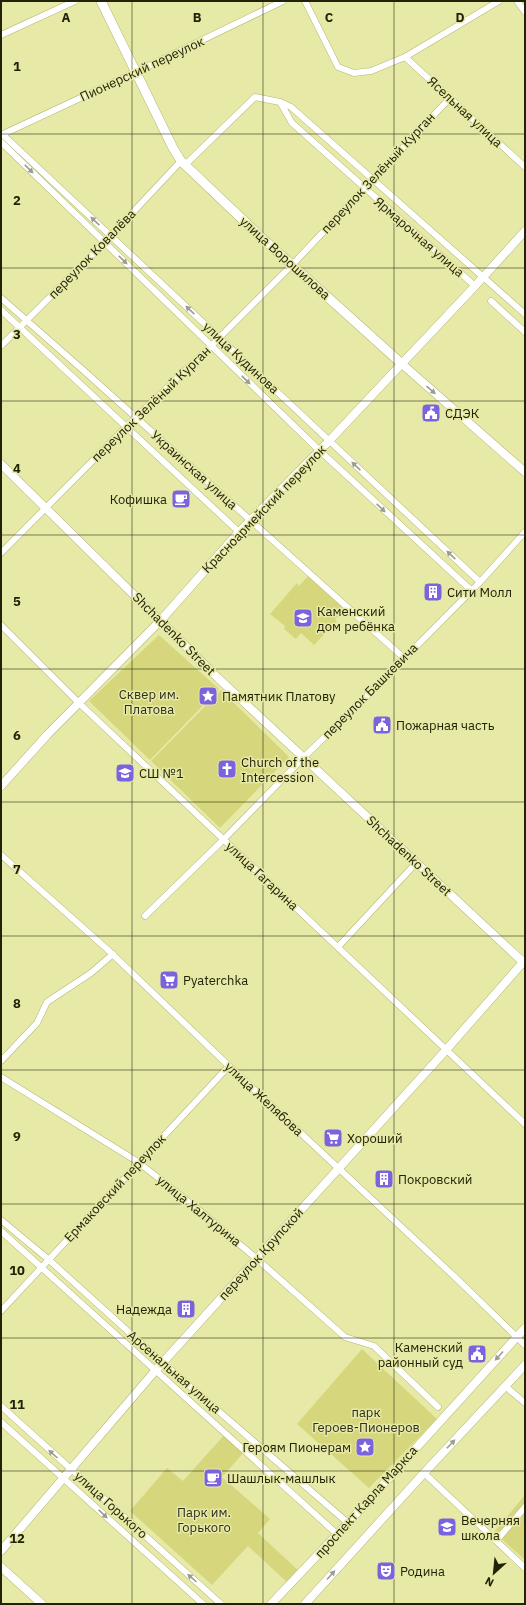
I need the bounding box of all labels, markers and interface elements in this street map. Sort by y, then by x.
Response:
text: A [62,9,71,26]
text: B [193,9,202,26]
text: C [325,9,334,26]
text: D [455,9,465,26]
street label: Пионерский переулок [77,33,207,105]
text: 1 [13,58,21,75]
street label: Ясельная улица [424,73,506,151]
street label: переулок Зелёный Курган [317,109,439,237]
one-way arrow [24,165,34,174]
text: 2 [13,192,21,209]
street label: Ярмарочная улица [370,193,468,281]
street label: переулок Ковалёва [45,205,139,303]
street label: улица Ворошилова [236,213,334,303]
one-way arrow [90,216,100,226]
one-way arrow [118,255,128,264]
one-way arrow [185,305,195,315]
street label: улица Кудинова [199,318,283,398]
text: 3 [13,326,21,343]
street label: переулок Зелёный Курган [88,342,214,466]
one-way arrow [241,375,251,385]
one-way arrow [427,385,436,394]
public building icon: СДЭК [420,402,442,424]
place label: СДЭК [445,405,480,422]
street label: Украинская улица [147,427,241,513]
street label: Красноармейский переулок [198,441,330,577]
text: 4 [13,460,21,477]
one-way arrow [351,462,361,471]
cafe icon: Кофишка [170,488,192,510]
place label: Кофишка [110,491,167,508]
one-way arrow [376,503,386,512]
one-way arrow [446,550,456,560]
building icon: Сити Молл [422,581,444,603]
place label: Сити Молл [447,584,512,601]
street label: Shchadenko Street [129,589,219,679]
text: 5 [13,593,21,610]
place label: Каменский дом ребёнка [317,603,395,635]
school or university icon: Каменский дом ребёнка [292,607,314,629]
street label: переулок Башкевича [318,639,422,743]
place icon: Памятник Платову [197,685,219,707]
park label: Сквер им. Платова [119,686,179,718]
place label: Памятник Платову [222,688,336,705]
public building icon: Пожарная часть [371,714,393,736]
place label: Пожарная часть [396,717,495,734]
text: 6 [13,727,21,744]
place label: Church of the Intercession [241,754,319,786]
church icon: Church of the Intercession [216,758,238,780]
school or university icon: СШ №1 [114,762,136,784]
place label: СШ №1 [139,765,184,782]
street label: Shchadenko Street [363,812,455,900]
street label: улица Гагарина [222,838,302,914]
text: 7 [13,861,21,878]
supermarket icon: Pyaterchka [158,969,180,991]
place label: Pyaterchka [183,972,248,989]
text: 8 [13,995,21,1012]
street label: улица Желябова [221,1058,307,1140]
supermarket icon: Хороший [322,1127,344,1149]
text: 9 [13,1128,21,1145]
street label: Ермаковский переулок [60,1130,170,1246]
place label: Хороший [347,1130,403,1147]
building icon: Покровский [373,1168,395,1190]
place label: Покровский [398,1171,473,1188]
street label: улица Халтурина [153,1172,245,1250]
street label: переулок Крупской [215,1204,307,1304]
text: 10 [9,1262,25,1279]
building icon: Надежда [175,1298,197,1320]
place label: Надежда [116,1301,172,1318]
street label: Арсенальная улица [124,1327,224,1417]
place label: Каменский районный суд [378,1339,463,1371]
public building icon: Каменский районный суд [466,1343,488,1365]
one-way arrow [494,1351,503,1362]
text: 11 [9,1396,25,1413]
park label: парк Героев-Пионеров [312,1404,420,1436]
place icon: Героям Пионерам [354,1436,376,1458]
place label: Героям Пионерам [243,1439,351,1456]
one-way arrow [446,1440,455,1449]
street label: проспект Карла Маркса [311,1442,421,1562]
one-way arrow [48,1449,58,1458]
cafe icon: Шашлык-машлык [202,1467,224,1489]
street label: улица Горького [71,1468,151,1542]
place label: Шашлык-машлык [227,1470,336,1487]
park label: Парк им. Горького [177,1504,231,1536]
one-way arrow [97,1510,108,1519]
place label: Вечерняя школа [461,1512,520,1544]
school or university icon: Вечерняя школа [436,1516,458,1538]
text: 12 [9,1530,25,1547]
north arrow [474,1553,514,1593]
theatre icon: Родина [375,1560,397,1582]
place label: Родина [400,1563,445,1580]
one-way arrow [326,1570,336,1580]
one-way arrow [187,1573,197,1583]
text: N [483,1574,496,1590]

